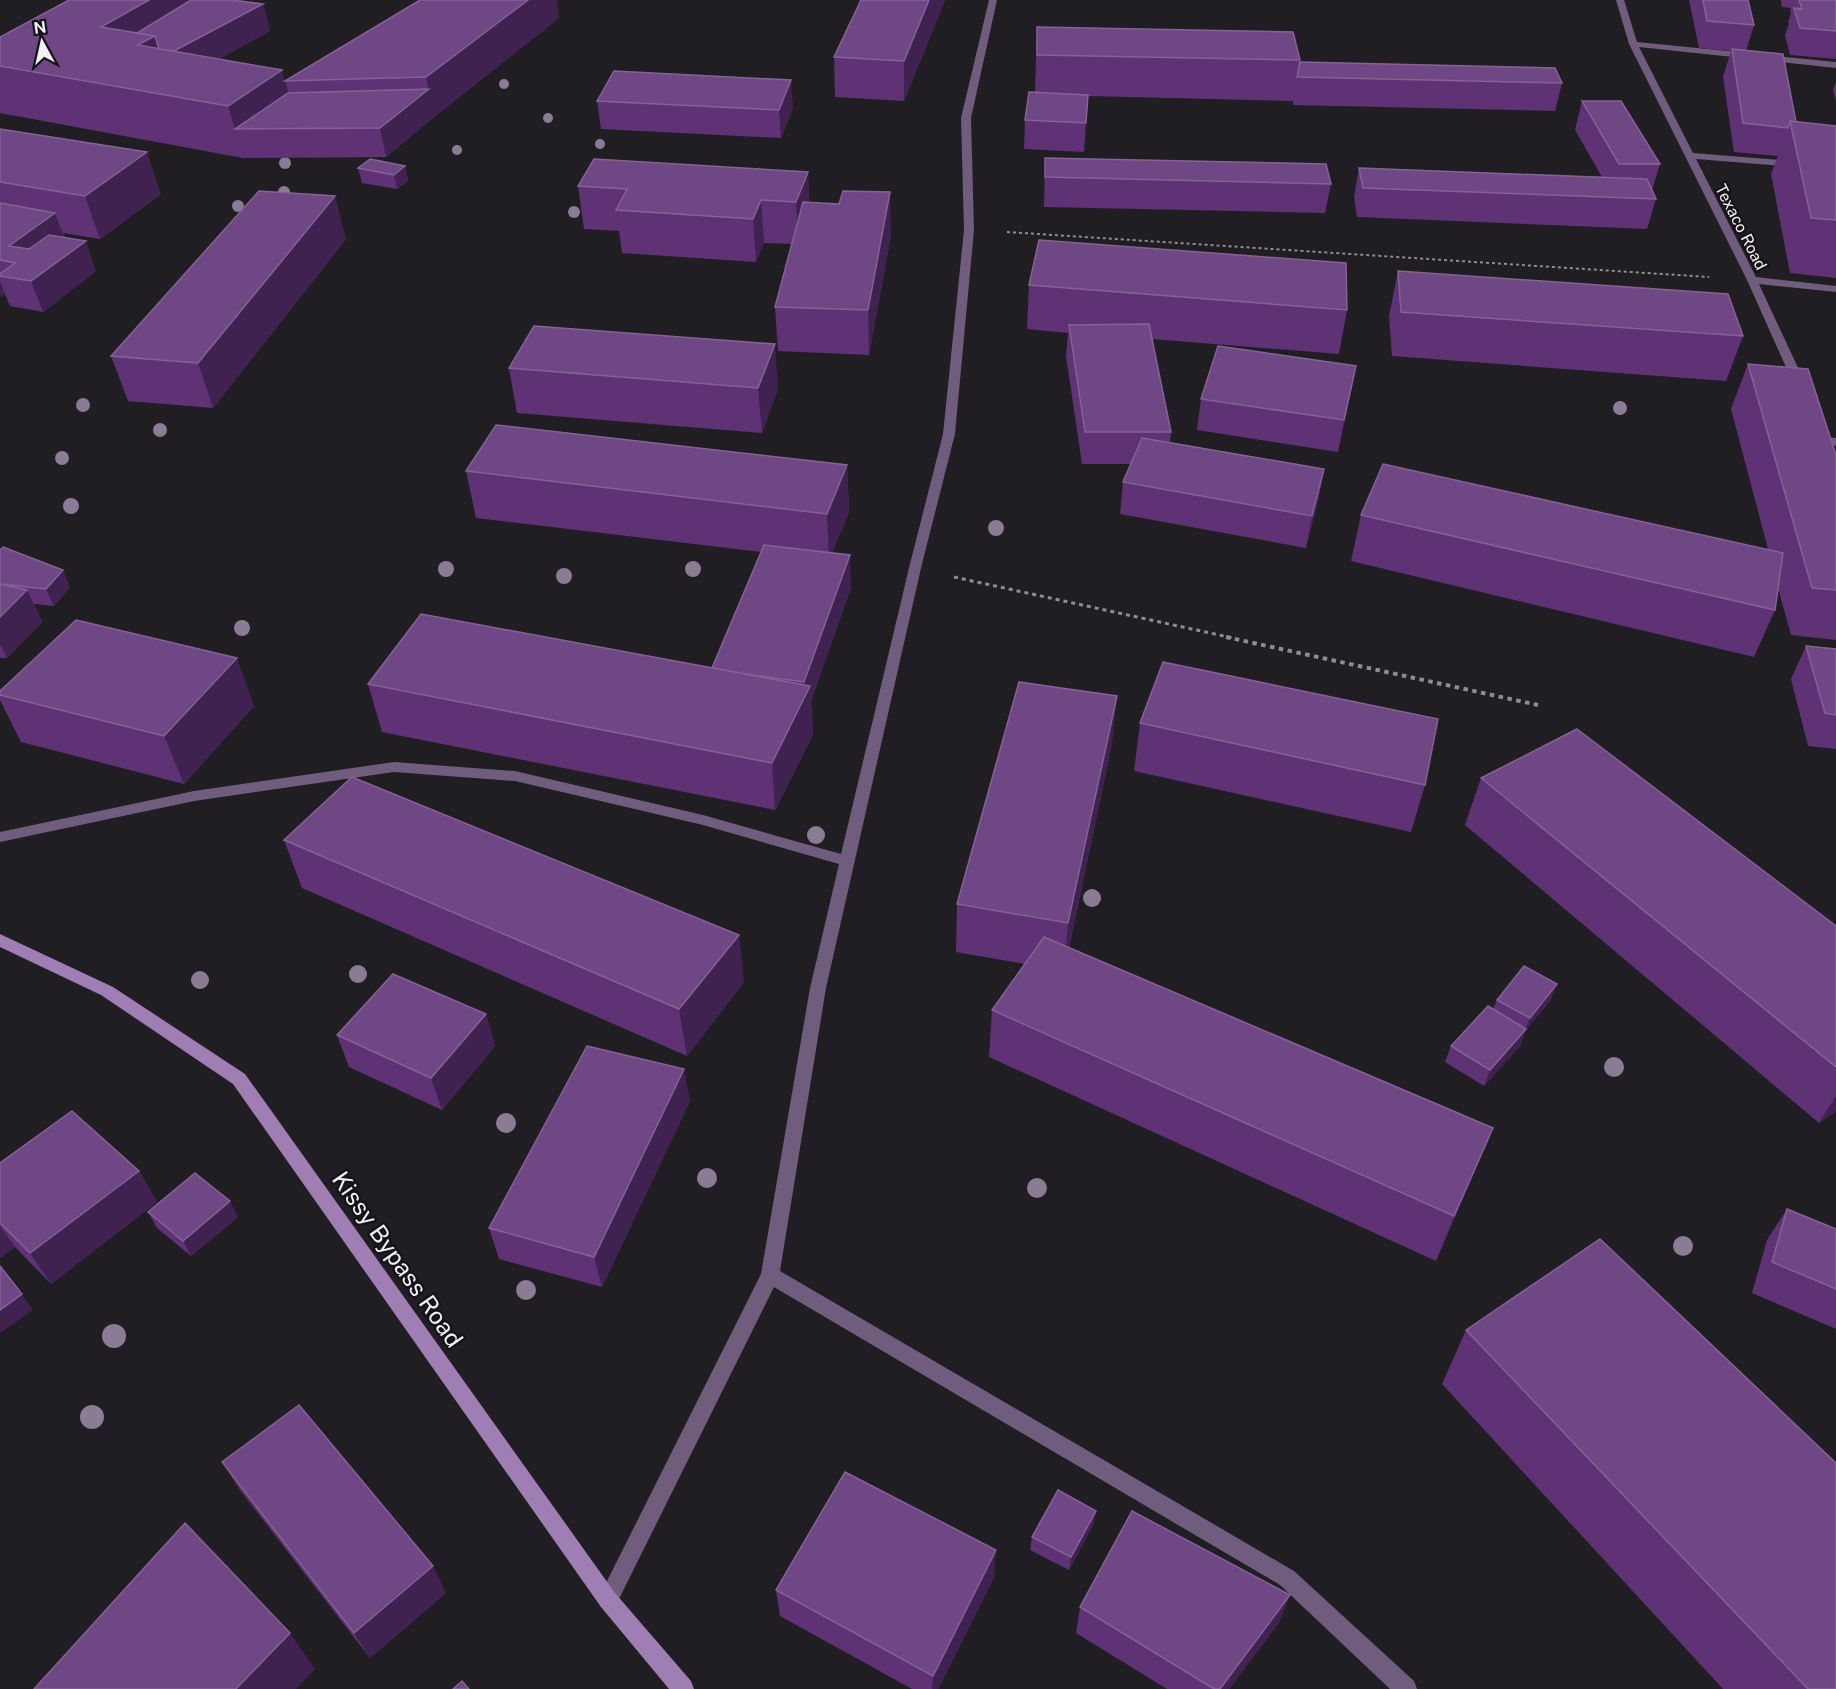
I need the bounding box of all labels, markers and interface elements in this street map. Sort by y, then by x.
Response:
north arrow [12,12,72,72]
text: N [32,17,48,38]
street label: Texaco Road [1711,181,1771,273]
street label: Kissy Bypass Road [327,1166,469,1352]

